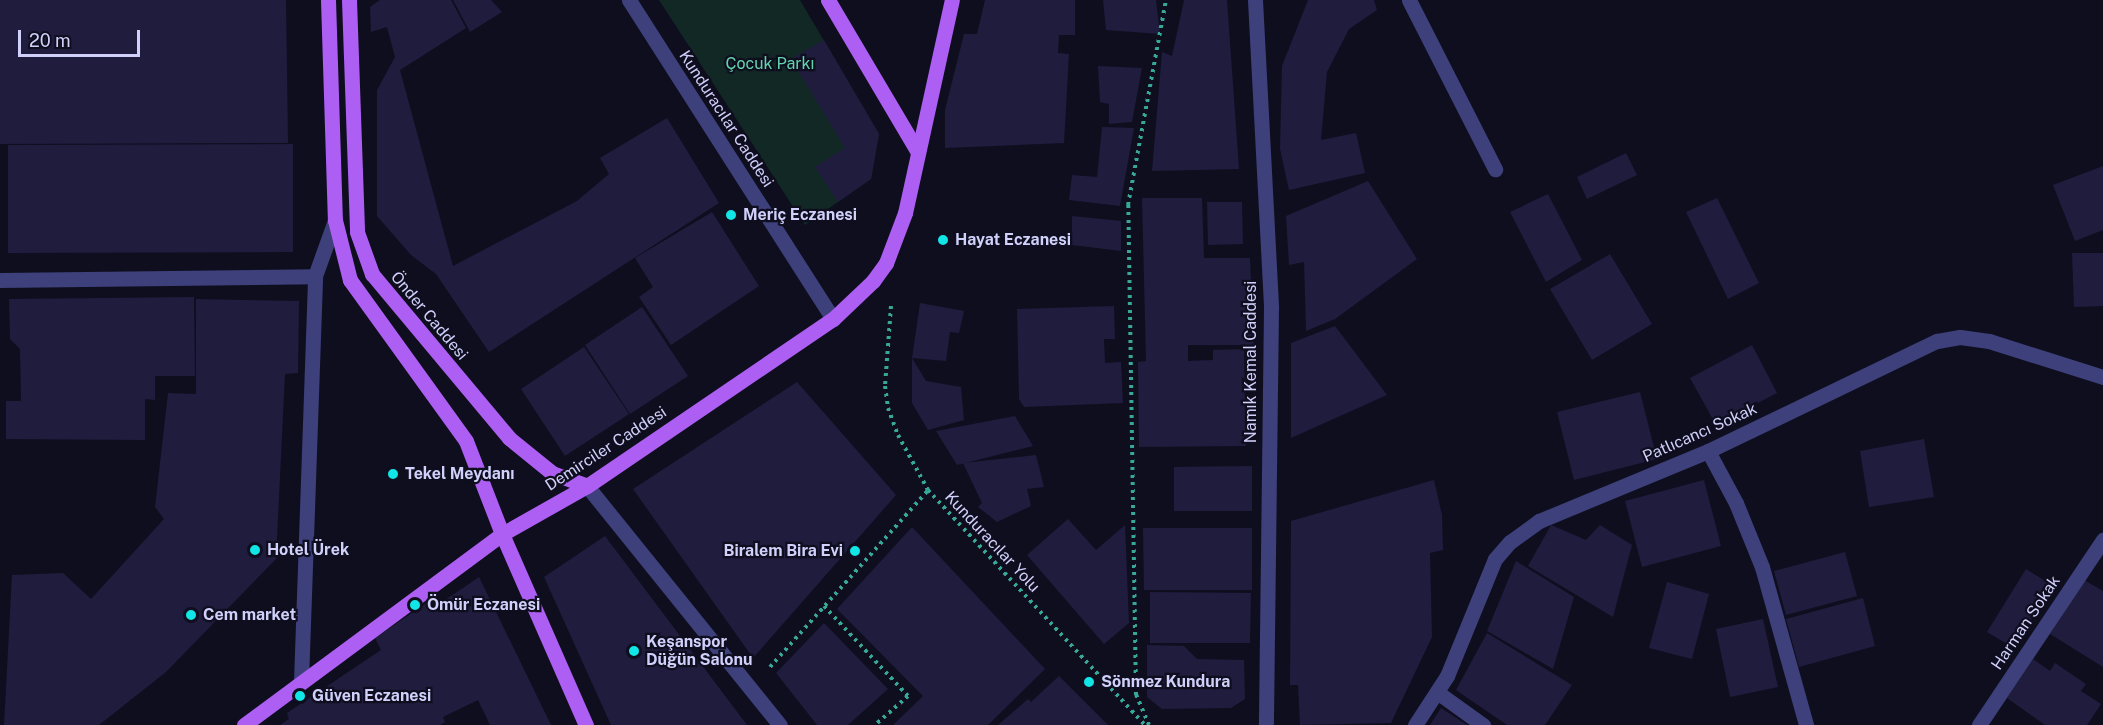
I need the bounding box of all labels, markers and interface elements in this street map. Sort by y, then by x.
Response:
scale bar [21,18,142,56]
text: 20 m [29,30,71,51]
street label: Kunduracılar Caddesi [675,47,777,191]
park label: Çocuk Parkı [726,54,814,74]
place label: Meriç Eczanesi [743,205,857,225]
marker: Meriç Eczanesi [724,208,738,222]
place label: Hayat Eczanesi [955,230,1071,250]
marker: Hayat Eczanesi [936,233,950,247]
street label: Önder Caddesi [386,268,472,364]
street label: Namık Kemal Caddesi [1241,281,1261,443]
street label: Patlıcancı Sokak [1640,399,1760,467]
street label: Demirciler Caddesi [542,403,670,495]
place label: Tekel Meydanı [405,464,515,484]
marker: Tekel Meydanı [386,467,400,481]
street label: Kunduracılar Yolu [940,488,1044,596]
place label: Hotel Ürek [267,540,349,560]
place label: Biralem Bira Evi [723,541,843,561]
marker: Hotel Ürek [248,543,262,557]
marker: Biralem Bira Evi [848,544,862,558]
street label: Harman Sokak [1987,572,2065,674]
place label: Ömür Eczanesi [427,595,540,615]
marker: Ömür Eczanesi [408,598,422,612]
place label: Cem market [203,605,296,625]
marker: Cem market [184,608,198,622]
place label: Keşanspor Düğün Salonu [646,632,753,670]
marker: Keşanspor Düğün Salonu [627,644,641,658]
place label: Sönmez Kundura [1101,672,1230,692]
marker: Sönmez Kundura [1082,675,1096,689]
place label: Güven Eczanesi [312,686,431,706]
marker: Güven Eczanesi [293,689,307,703]

